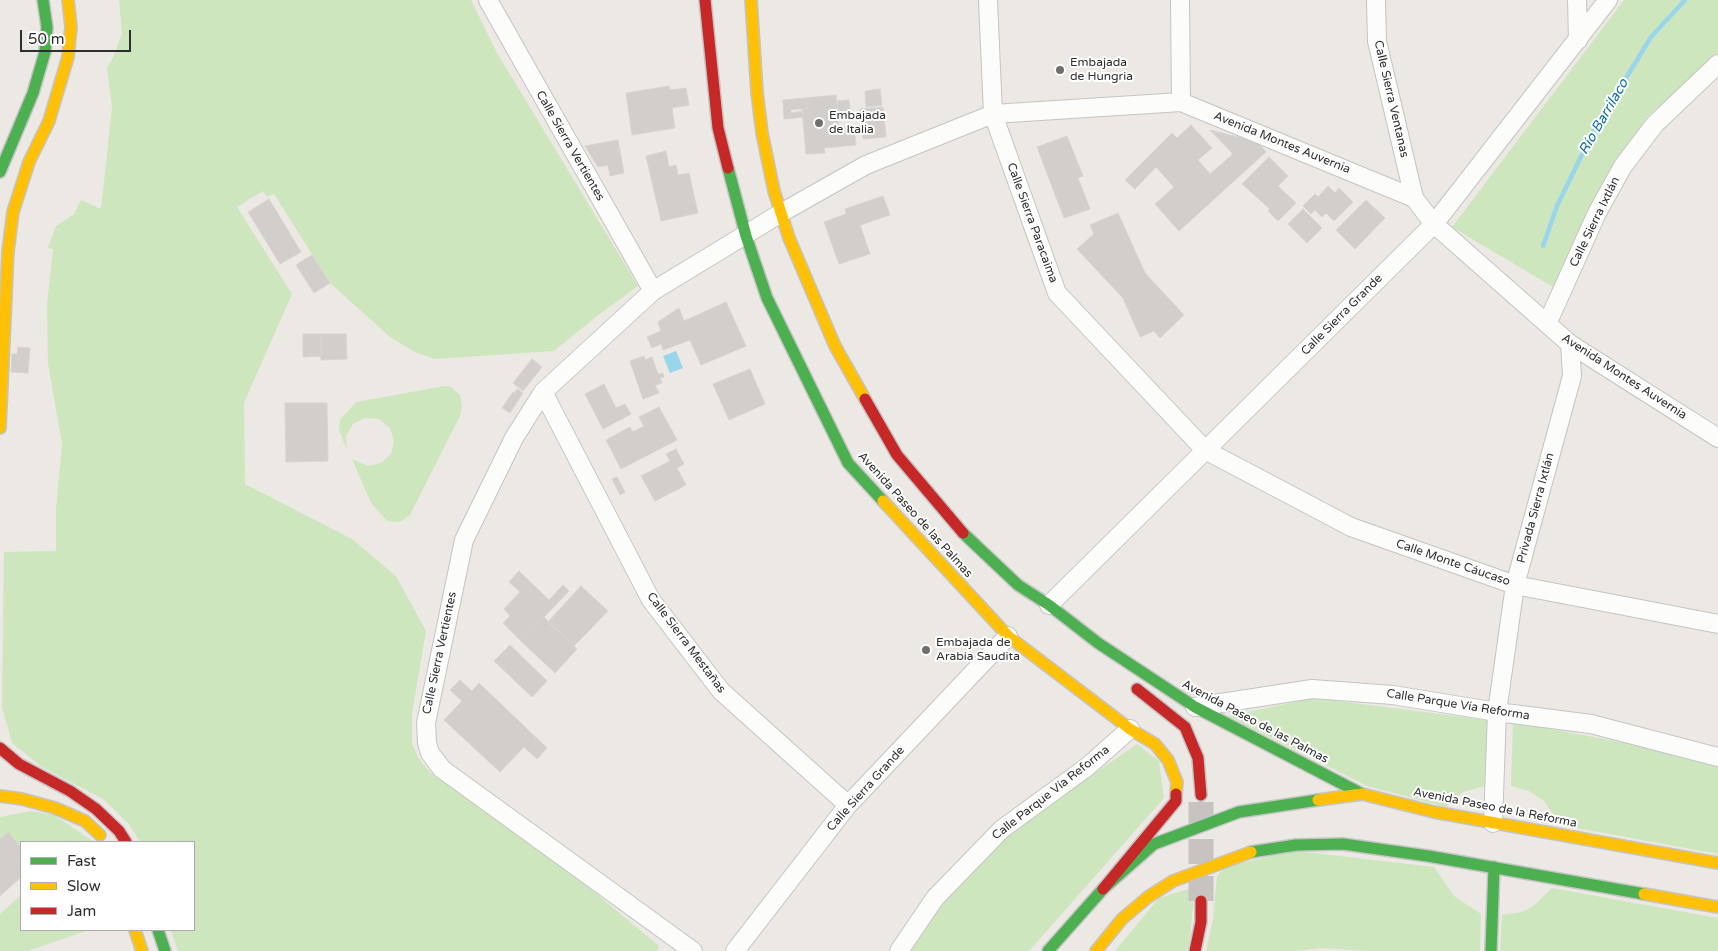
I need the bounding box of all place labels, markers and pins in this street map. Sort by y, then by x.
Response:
place label: Embajada de Hungria [1070,56,1133,84]
marker: Embajada de Hungria [1054,64,1066,76]
place label: Embajada de Italia [829,109,886,137]
marker: Embajada de Italia [813,117,825,129]
place label: Embajada de Arabia Saudita [936,636,1020,664]
marker: Embajada de Arabia Saudita [920,644,932,656]

